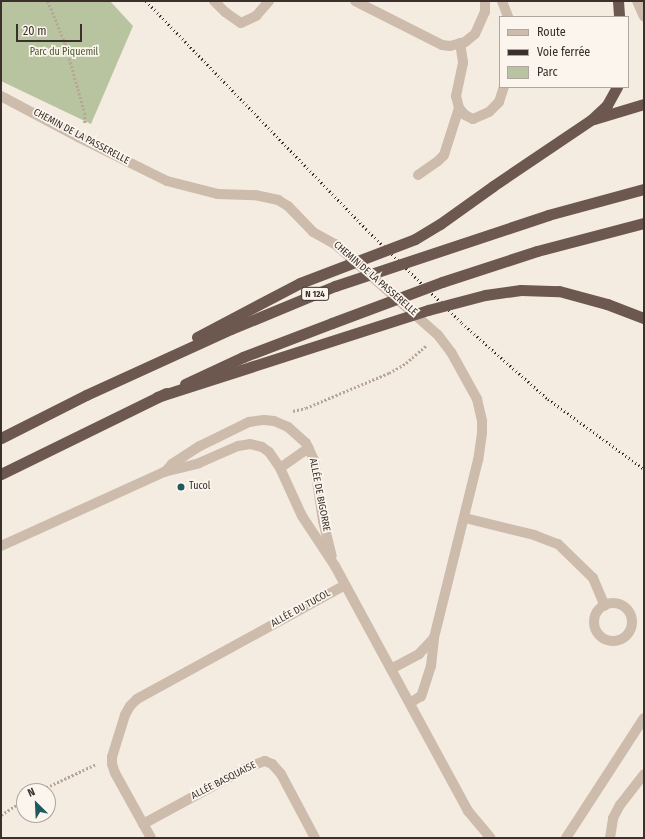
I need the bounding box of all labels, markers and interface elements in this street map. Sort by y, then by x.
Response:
scale bar [18,16,84,42]
legend [499,16,629,88]
text: 20 m [23,24,47,38]
text: Route [537,25,566,39]
text: Voie ferrée [537,45,590,59]
park label: Parc du Piquemil [30,47,98,59]
text: Parc [537,65,558,79]
street label: CHEMIN DE LA PASSERELLE [31,107,131,167]
street label: CHEMIN DE LA PASSERELLE [331,239,419,319]
road number: N 124 [301,287,329,301]
street label: ALLÉE DE BIGORRE [306,457,332,533]
place label: Tucol [189,481,210,493]
marker: Tucol [176,482,186,492]
street label: ALLÉE DU TUCOL [269,588,333,630]
street label: ALLÉE BASQUAISE [190,760,258,802]
north arrow [16,783,56,823]
text: N [26,785,37,800]

